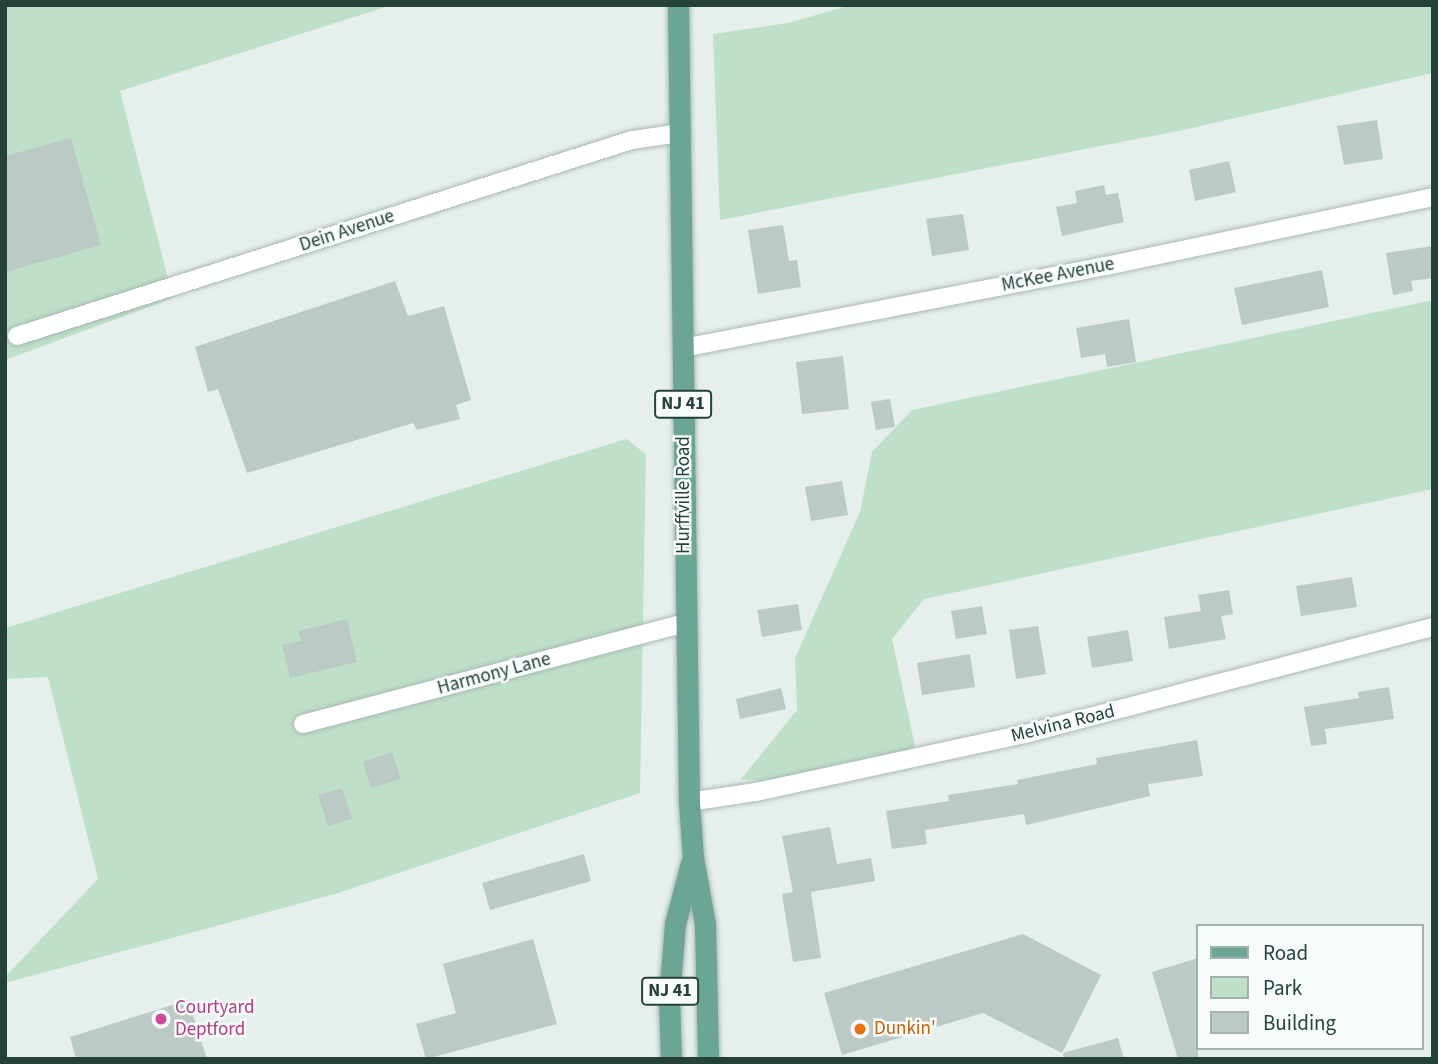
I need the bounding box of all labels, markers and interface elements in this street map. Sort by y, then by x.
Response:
street label: Dein Avenue [297,205,397,257]
street label: McKee Avenue [1000,253,1116,297]
road number: NJ 41 [653,390,713,418]
street label: Hurffville Road [673,436,695,554]
street label: Harmony Lane [435,648,553,700]
street label: Melvina Road [1009,700,1117,748]
legend [1196,924,1424,1050]
text: Road [1263,938,1308,968]
text: Park [1263,973,1302,1003]
road number: NJ 41 [640,976,700,1006]
place label: Courtyard Deptford [175,997,255,1041]
text: Building [1263,1008,1336,1038]
marker: Courtyard Deptford [153,1011,169,1027]
place label: Dunkin' [874,1018,936,1040]
marker: Dunkin' [852,1021,868,1037]

